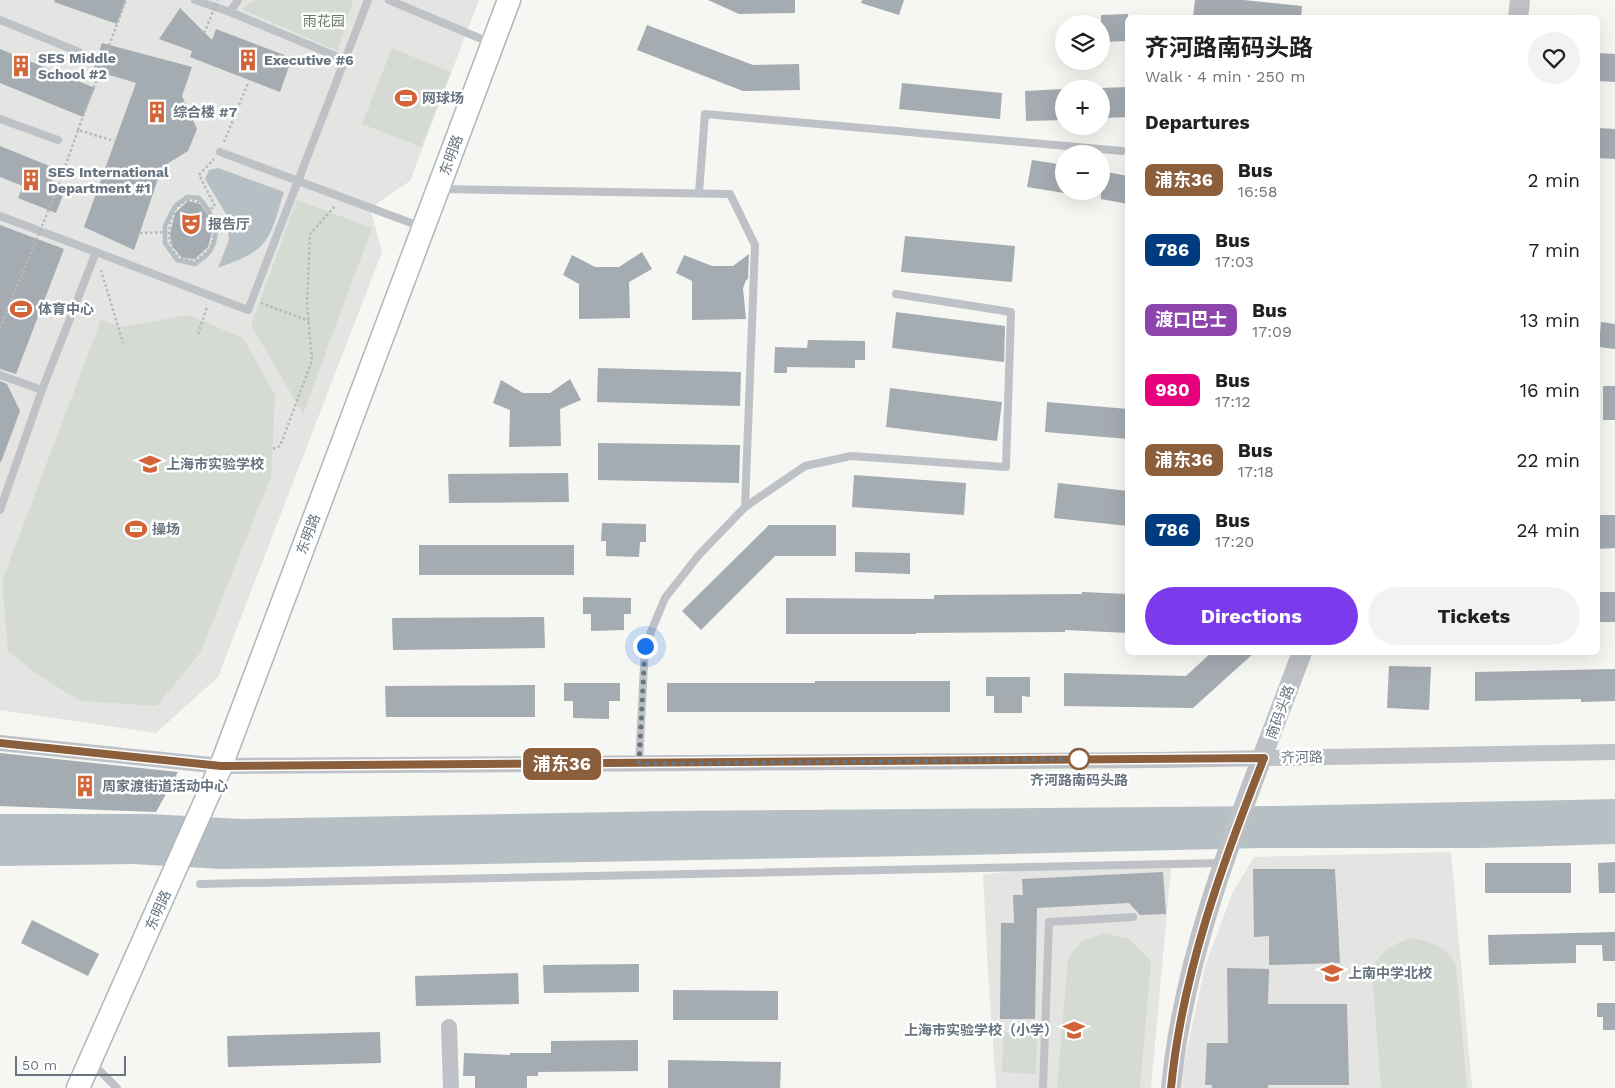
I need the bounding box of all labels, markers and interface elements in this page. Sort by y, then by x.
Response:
park label: 雨花园 [303,13,345,29]
map controls [1055,15,1110,200]
button: layers [1055,15,1110,70]
button: heart [1528,32,1580,84]
text: 齐河路南码头路 [1145,34,1313,62]
building icon: Executive #6 [235,47,261,73]
place label: SES Middle School #2 [38,50,116,82]
place label: Executive #6 [264,52,354,68]
building icon: SES Middle School #2 [8,53,34,79]
text: Walk · 4 min · 250 m [1145,67,1305,86]
button: + [1055,80,1110,135]
sports icon: 网球场 [393,85,419,111]
place label: 网球场 [422,90,464,106]
building icon: 综合楼 #7 [144,99,170,125]
place label: 综合楼 #7 [173,104,238,120]
text: Departures [1145,111,1250,134]
street label: 东明路 [436,133,466,177]
button: − [1055,145,1110,200]
text: Bus [1238,159,1273,182]
place label: SES International Department #1 [48,164,169,196]
building icon: SES International Department #1 [18,167,44,193]
text: 浦东36 [1155,169,1213,190]
text: 2 min [1528,169,1580,192]
text: 16:58 [1238,182,1278,201]
theatre icon: 报告厅 [178,211,204,237]
place label: 报告厅 [208,216,250,232]
text: Bus [1215,229,1250,252]
text: 786 [1156,239,1189,260]
text: 7 min [1529,239,1580,262]
text: 17:03 [1215,252,1254,271]
sports icon: 体育中心 [8,296,34,322]
text: Bus [1252,299,1287,322]
place label: 体育中心 [38,301,94,317]
text: 渡口巴士 [1155,309,1227,330]
text: 13 min [1520,309,1580,332]
text: 17:09 [1252,322,1292,341]
text: Bus [1215,369,1250,392]
text: 980 [1156,379,1189,400]
text: 16 min [1520,379,1580,402]
text: 17:12 [1215,392,1251,411]
text: Bus [1238,439,1273,462]
text: 浦东36 [1155,449,1213,470]
text: 22 min [1516,449,1580,472]
school or university icon: 上海市实验学校 [137,451,163,477]
place label: 上海市实验学校 [166,456,264,472]
text: 17:18 [1238,462,1274,481]
text: Bus [1215,509,1250,532]
street label: 东明路 [293,512,323,556]
sports icon: 操场 [123,516,149,542]
text: 786 [1156,519,1189,540]
text: 24 min [1516,519,1580,542]
place label: 操场 [152,521,180,537]
text: 17:20 [1215,532,1254,551]
button: Directions [1145,587,1358,645]
button: Tickets [1368,587,1580,645]
your location [633,634,658,659]
street label: 南码头路 [1263,683,1297,741]
line badge: 浦东36 [527,748,597,780]
marker: 齐河路南码头路 [1068,748,1090,770]
street label: 齐河路 [1281,749,1323,765]
text: 浦东36 [533,753,591,774]
place label: 齐河路南码头路 [1030,772,1128,788]
building icon: 周家渡街道活动中心 [72,773,98,799]
place label: 周家渡街道活动中心 [102,778,228,794]
street label: 东明路 [142,888,174,932]
school or university icon: 上南中学北校 [1319,960,1345,986]
place label: 上南中学北校 [1348,965,1432,981]
school or university icon: 上海市实验学校（小学） [1061,1017,1087,1043]
place label: 上海市实验学校（小学） [904,1022,1058,1038]
scale bar [15,1053,126,1076]
text: 50 m [22,1057,57,1073]

